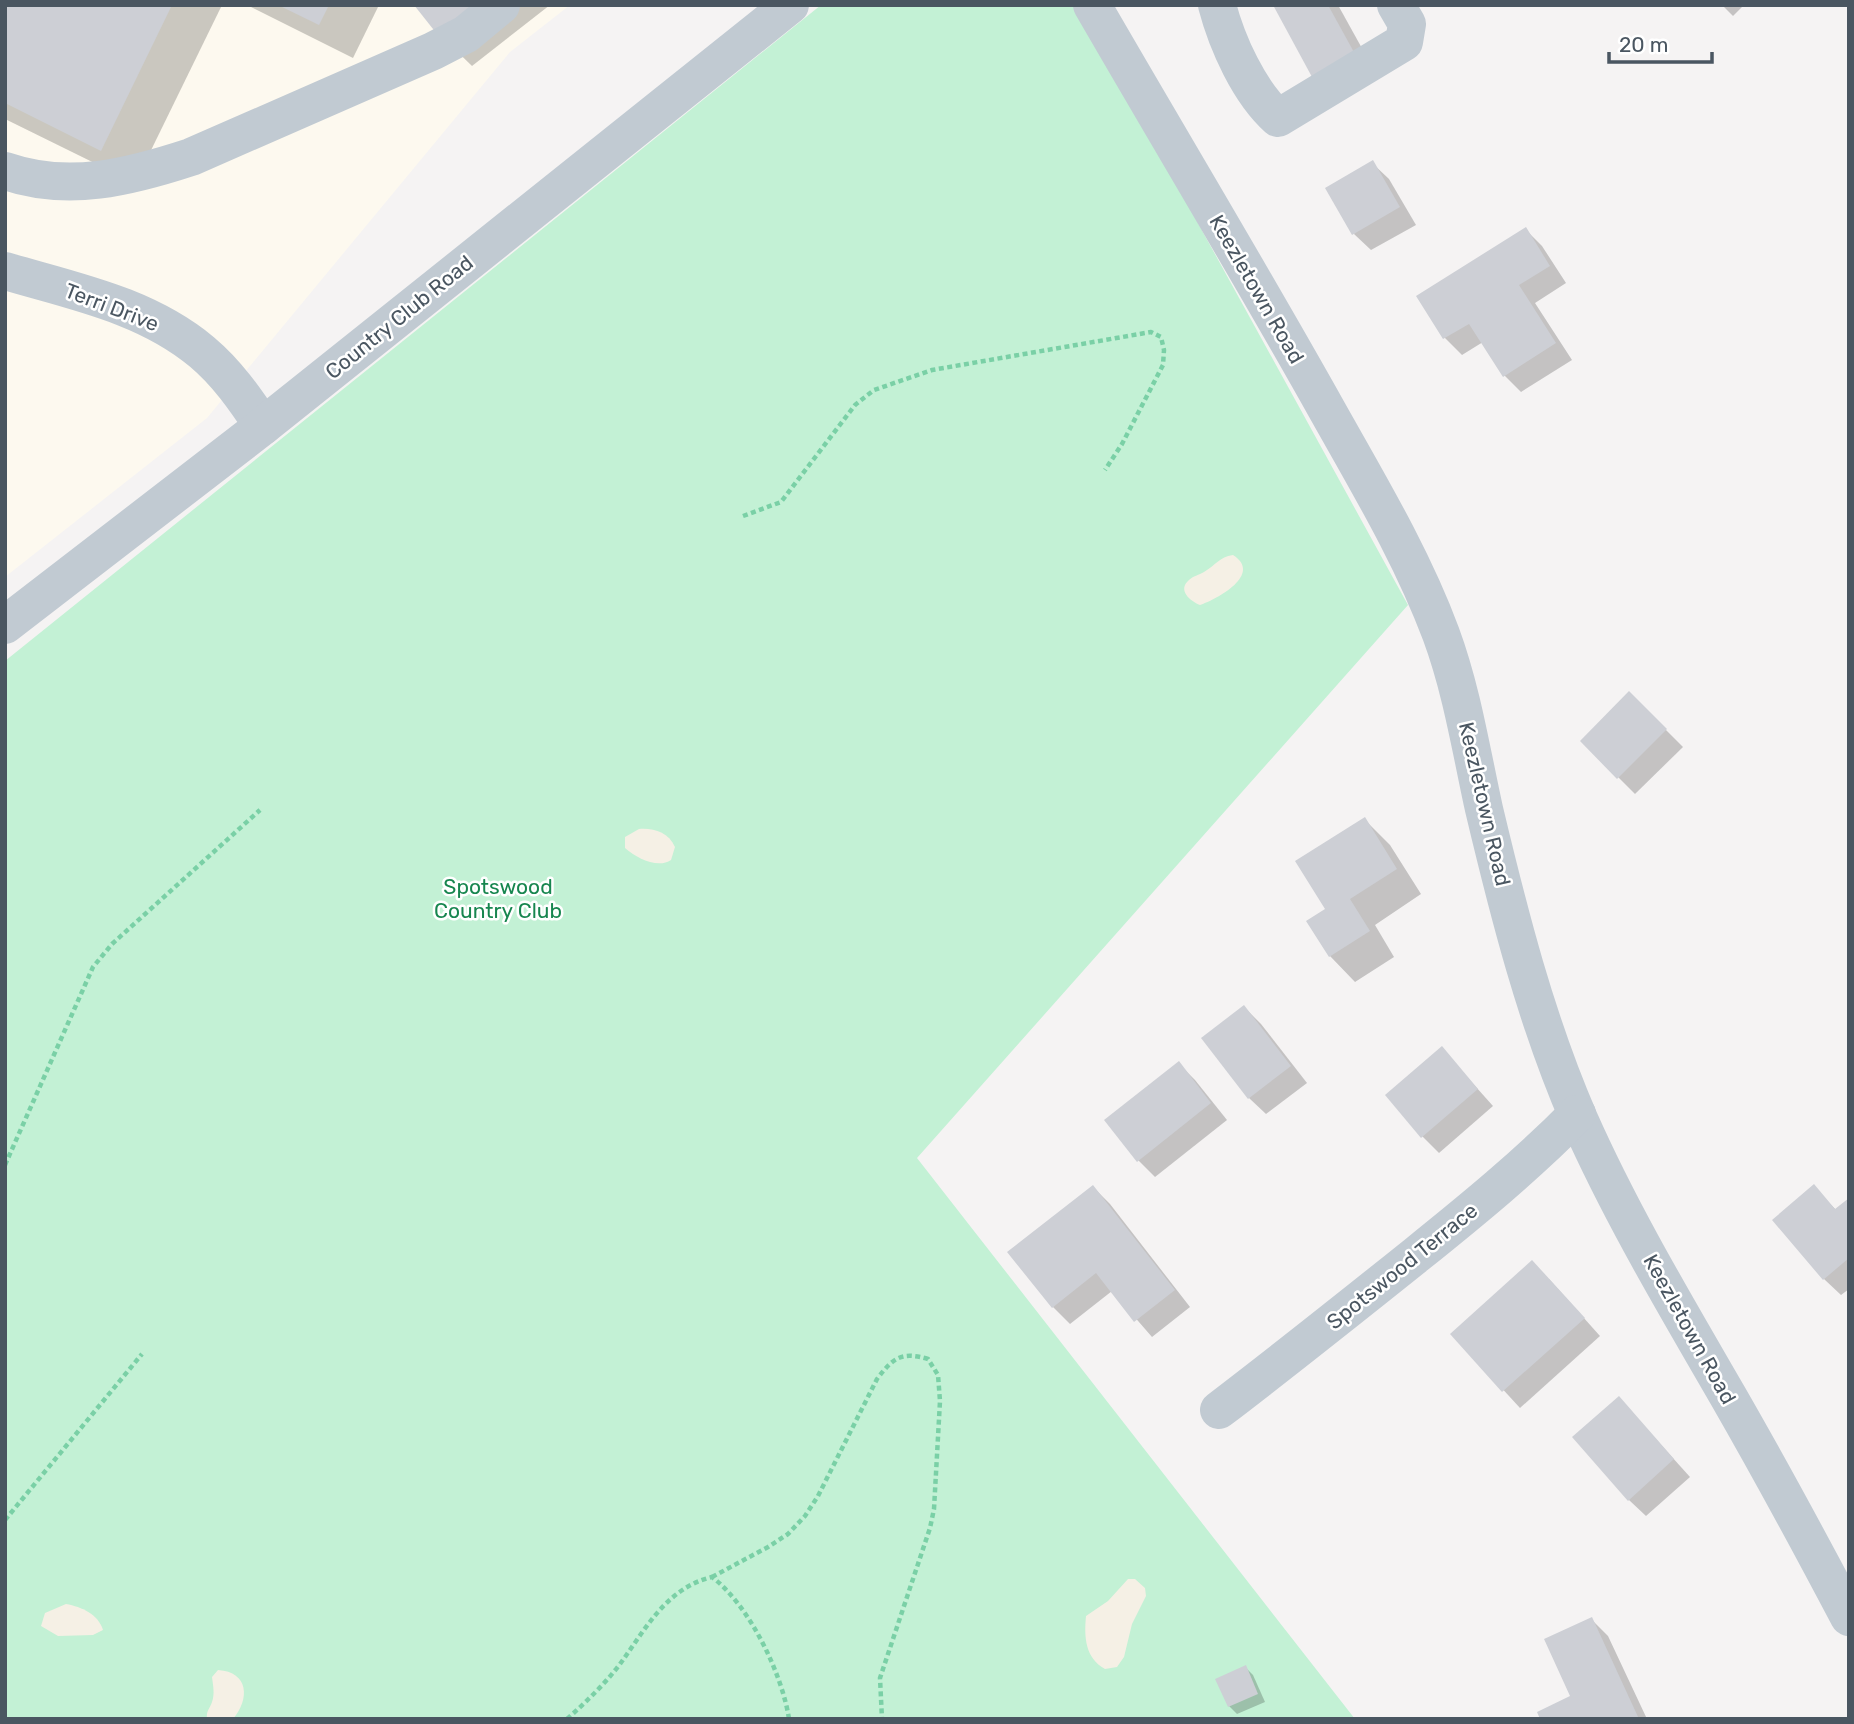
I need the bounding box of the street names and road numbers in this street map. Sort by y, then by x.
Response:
street label: Keezletown Road [1204,210,1310,368]
street label: Country Club Road [320,250,478,384]
street label: Terri Drive [61,278,163,336]
street label: Keezletown Road [1454,720,1516,888]
street label: Spotswood Terrace [1322,1198,1482,1334]
street label: Keezletown Road [1638,1250,1742,1408]

